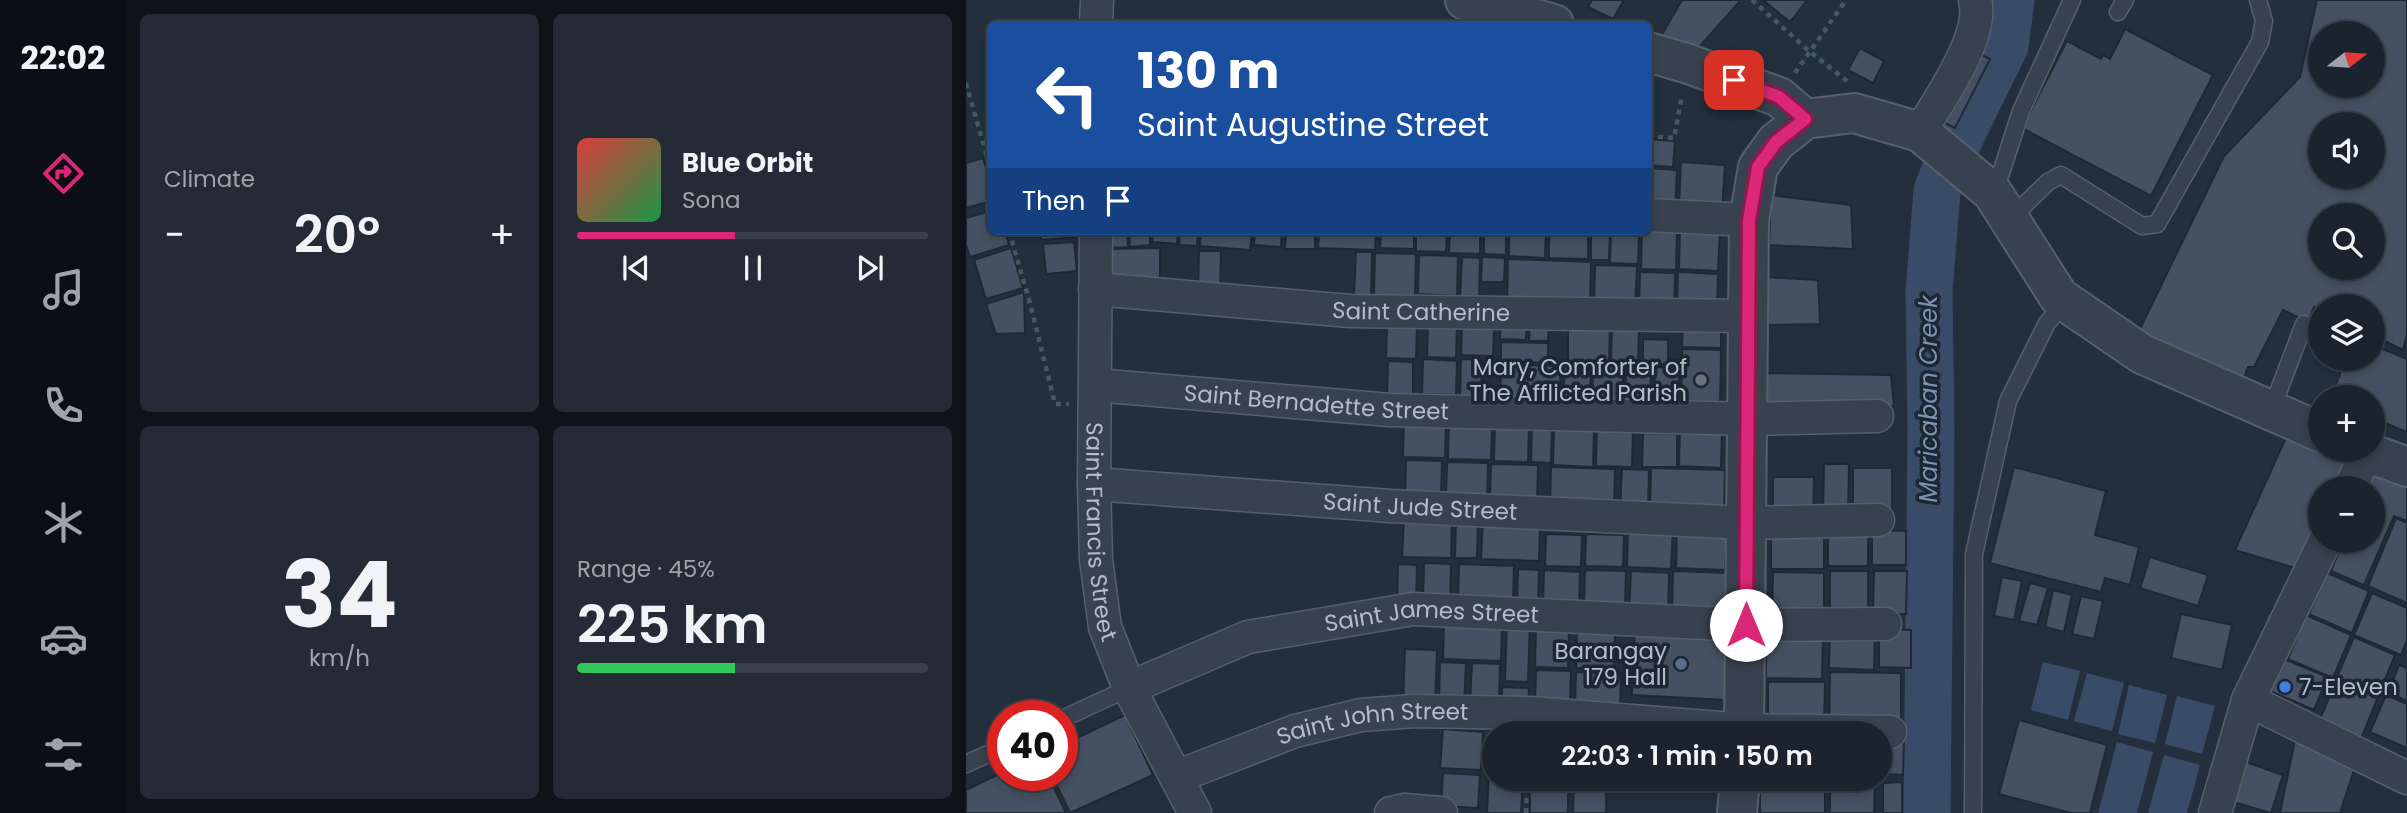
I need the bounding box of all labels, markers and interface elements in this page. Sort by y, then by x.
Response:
north arrow [2308,21,2385,98]
map controls [2308,21,2385,553]
text: 22:02 [21,35,105,80]
text: 130 m [1137,37,1279,105]
icon: left [1022,49,1113,140]
pin [1704,50,1764,110]
icon: arrive [1715,61,1753,99]
text: Saint Augustine Street [1137,102,1489,147]
button: sound [2308,112,2385,189]
text: Blue Orbit [682,145,813,181]
icon: directions [39,149,88,198]
text: Climate [164,163,255,195]
icon: arrive [1099,182,1137,220]
text: Then [1022,183,1085,219]
text: Sona [682,184,741,216]
text: 20° [294,198,380,271]
button: search [2308,203,2385,280]
text: − [164,208,185,261]
text: + [489,208,515,261]
icon: previous [617,249,655,287]
icon: pause [734,249,772,287]
icon: next [851,249,889,287]
icon: music [39,265,88,314]
street label: Saint Catherine [1331,294,1510,329]
water label: Maricaban Creek [1912,294,1945,503]
button: layers [2308,294,2385,371]
place label: Mary, Comforter of The Afflicted Parish [1469,351,1687,409]
marker: Mary, Comforter of The Afflicted Parish [1693,372,1709,388]
street label: Saint Bernadette Street [1182,377,1449,427]
icon: phone [39,381,88,430]
button: + [2308,385,2385,462]
street label: Saint Francis Street [1078,422,1125,646]
button: − [2308,476,2385,553]
street label: Saint Jude Street [1322,485,1518,528]
icon: climate [39,498,88,547]
text: 34 [281,531,398,659]
text: Range · 45% [577,553,715,585]
text: 225 km [577,588,767,661]
position arrow [1709,588,1783,662]
street label: Saint James Street [1322,593,1539,640]
icon: car [39,614,88,663]
place label: Barangay 179 Hall [1554,635,1667,693]
text: km/h [309,642,370,674]
marker: Barangay 179 Hall [1673,656,1689,672]
place label: 7-Eleven [2299,671,2398,703]
marker: 7-Eleven [2277,679,2293,695]
street label: Saint John Street [1272,695,1469,753]
speed limit sign: 40 [987,700,1078,791]
icon: filters [39,730,88,779]
text: 22:03 · 1 min · 150 m [1561,738,1813,774]

